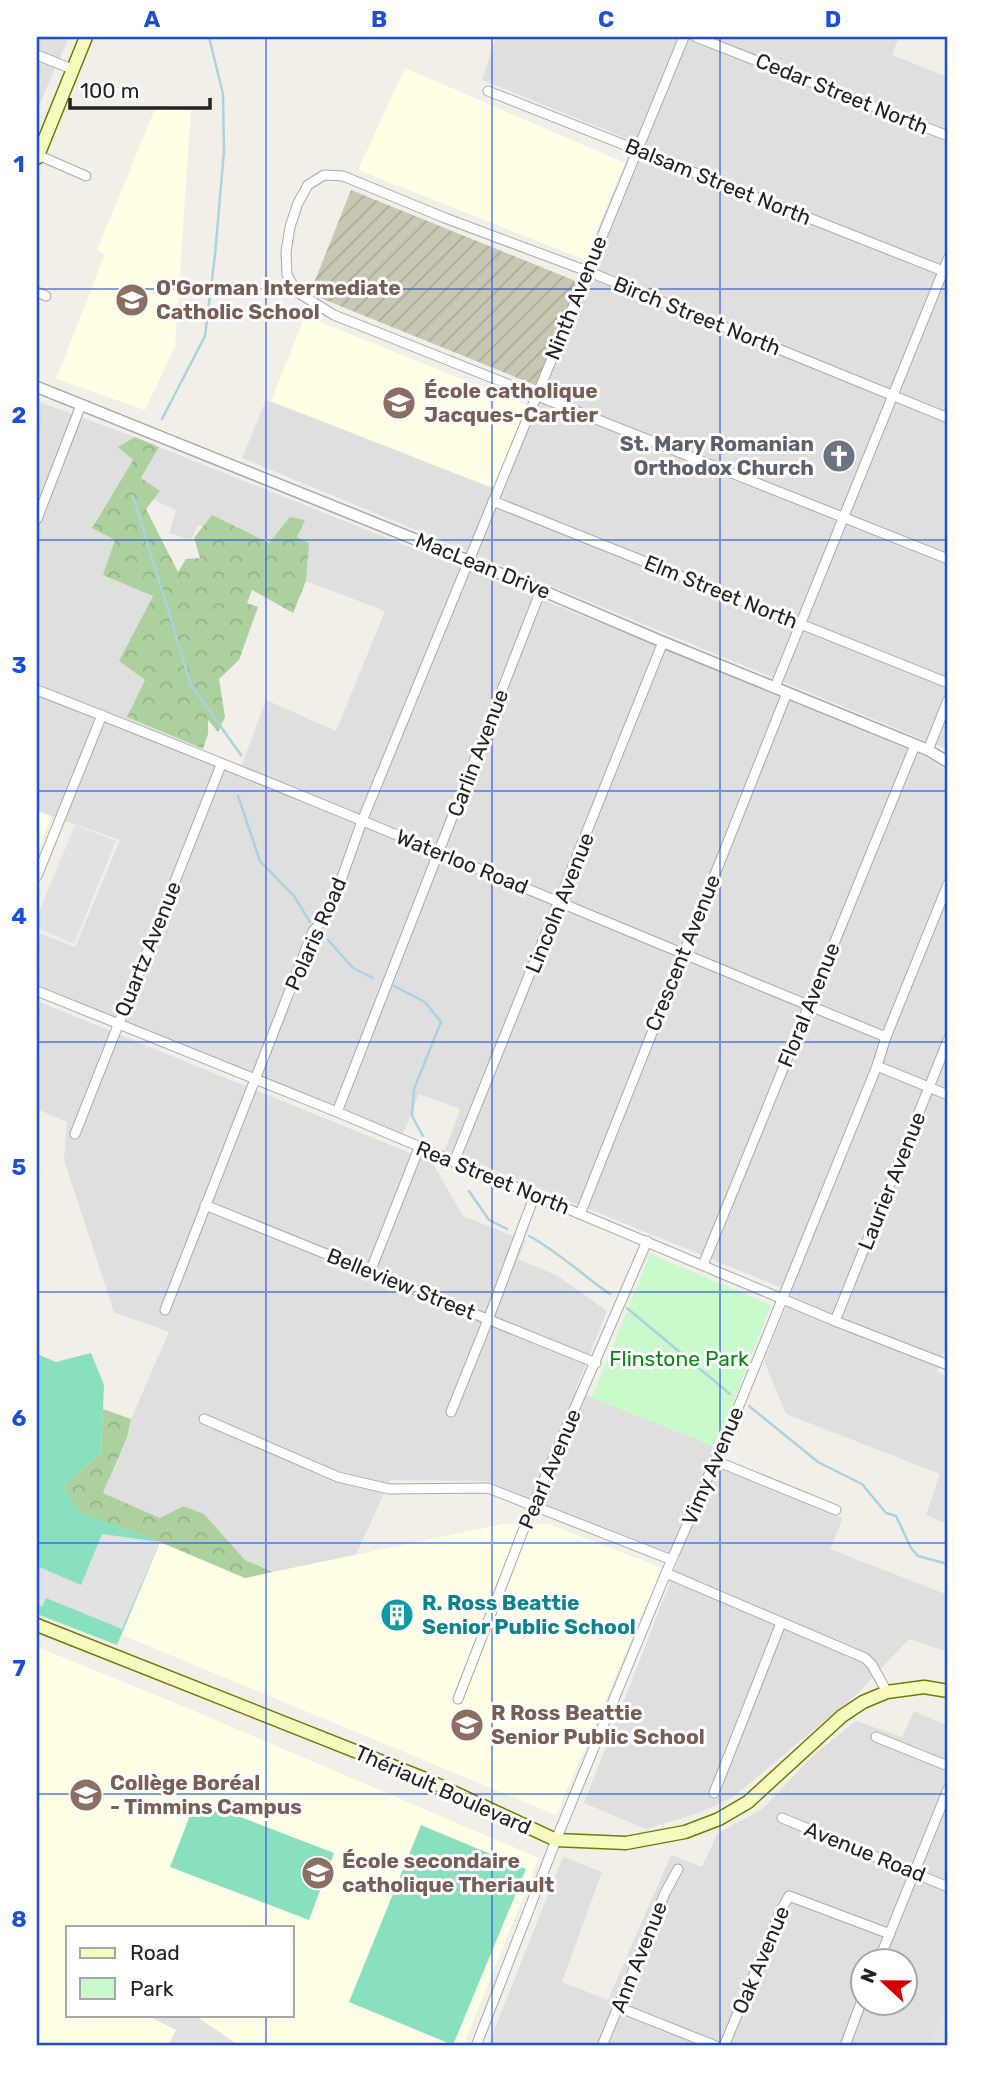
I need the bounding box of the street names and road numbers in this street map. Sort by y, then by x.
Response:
street label: Cedar Street North [752,47,932,140]
street label: Balsam Street North [622,133,815,230]
street label: Ninth Avenue [539,232,612,363]
street label: Birch Street North [610,271,784,360]
street label: MacLean Drive [412,527,554,604]
street label: Elm Street North [641,549,802,634]
street label: Carlin Avenue [442,685,513,820]
street label: Waterloo Road [393,824,532,899]
street label: Lincoln Avenue [520,829,599,977]
street label: Crescent Avenue [640,871,725,1035]
street label: Polaris Road [280,874,352,994]
street label: Quartz Avenue [109,878,186,1020]
street label: Floral Avenue [772,939,845,1071]
street label: Laurier Avenue [853,1108,931,1253]
street label: Rea Street North [413,1135,574,1220]
street label: Belleview Street [323,1242,479,1325]
street label: Vimy Avenue [676,1403,749,1529]
street label: Pearl Avenue [513,1405,586,1533]
street label: Thériault Boulevard [351,1739,535,1840]
street label: Avenue Road [801,1816,929,1887]
street label: Ann Avenue [605,1898,672,2016]
street label: Oak Avenue [727,1902,794,2017]

